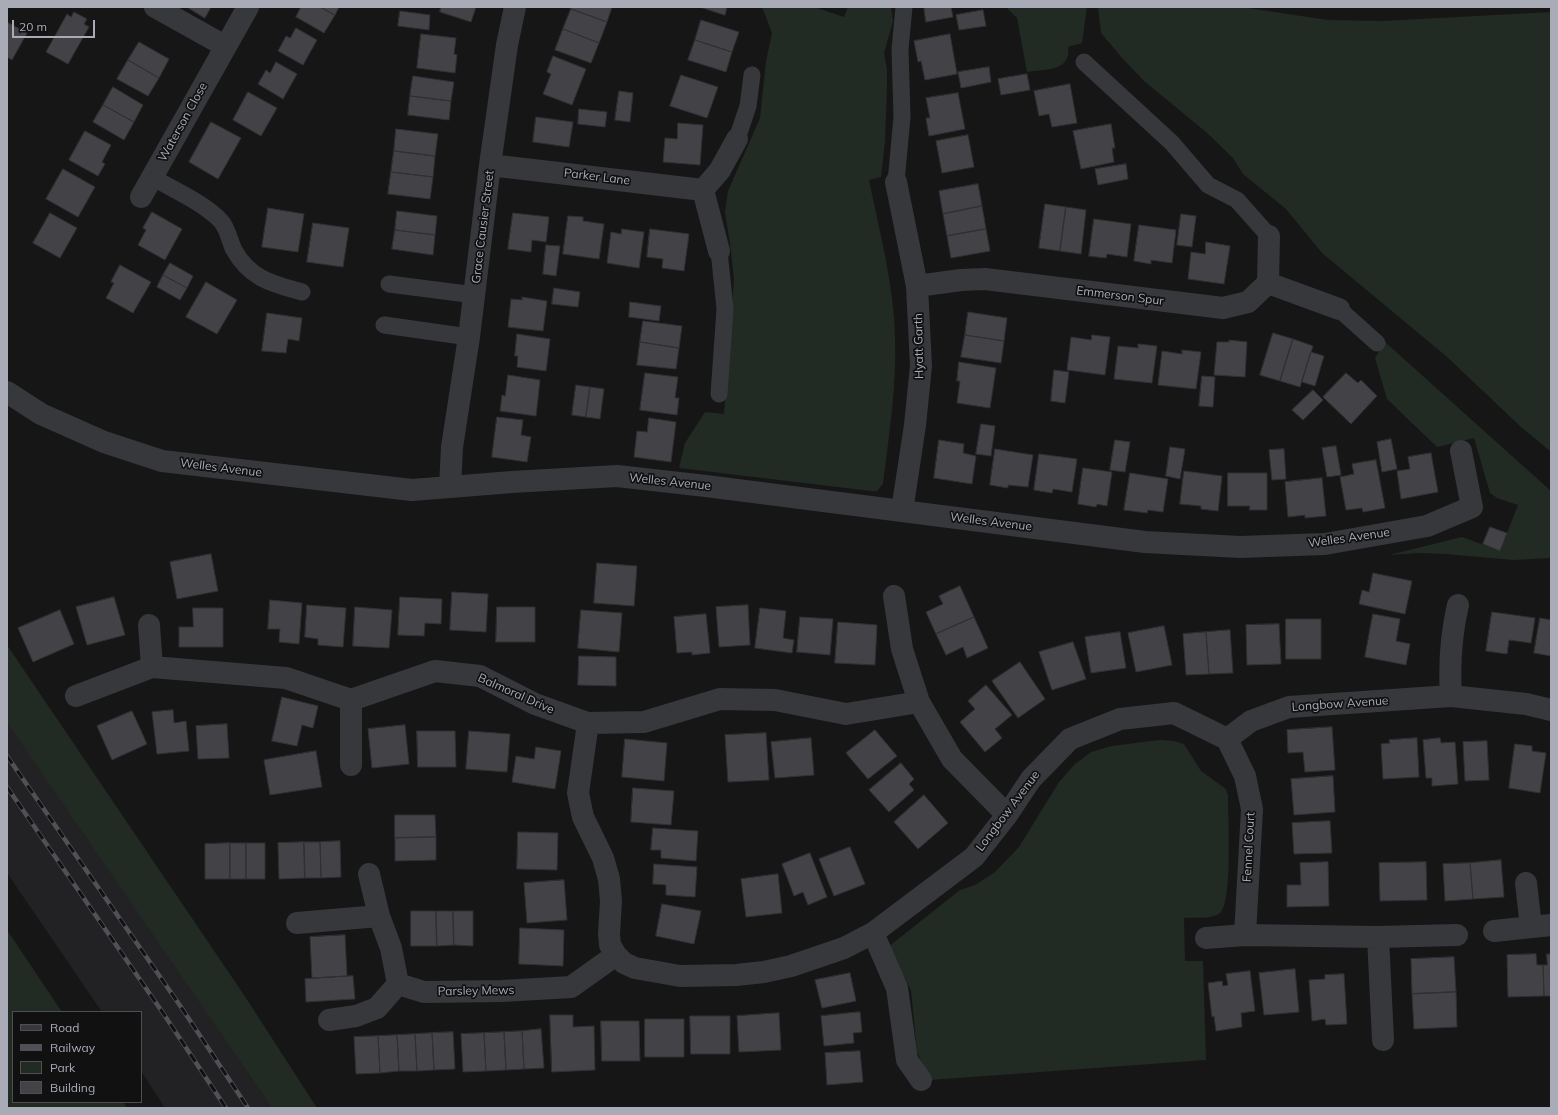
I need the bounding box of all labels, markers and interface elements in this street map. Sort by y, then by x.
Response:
scale bar [14,12,97,38]
text: 20 m [19,19,47,34]
street label: Waterson Close [155,80,211,164]
street label: Parker Lane [563,166,631,188]
street label: Grace Causier Street [469,170,497,284]
street label: Emmerson Spur [1076,283,1164,309]
street label: Hyatt Garth [911,313,927,379]
street label: Welles Avenue [179,456,263,480]
street label: Welles Avenue [628,471,712,493]
street label: Welles Avenue [949,510,1033,534]
street label: Welles Avenue [1307,525,1391,551]
street label: Balmoral Drive [476,671,556,717]
street label: Longbow Avenue [1291,693,1389,715]
street label: Longbow Avenue [973,768,1043,854]
street label: Fennel Court [1240,812,1258,882]
street label: Parsley Mews [437,983,515,999]
legend [12,1011,142,1103]
text: Road [50,1020,79,1035]
text: Railway [50,1040,95,1055]
text: Park [50,1060,75,1075]
text: Building [50,1080,95,1095]

